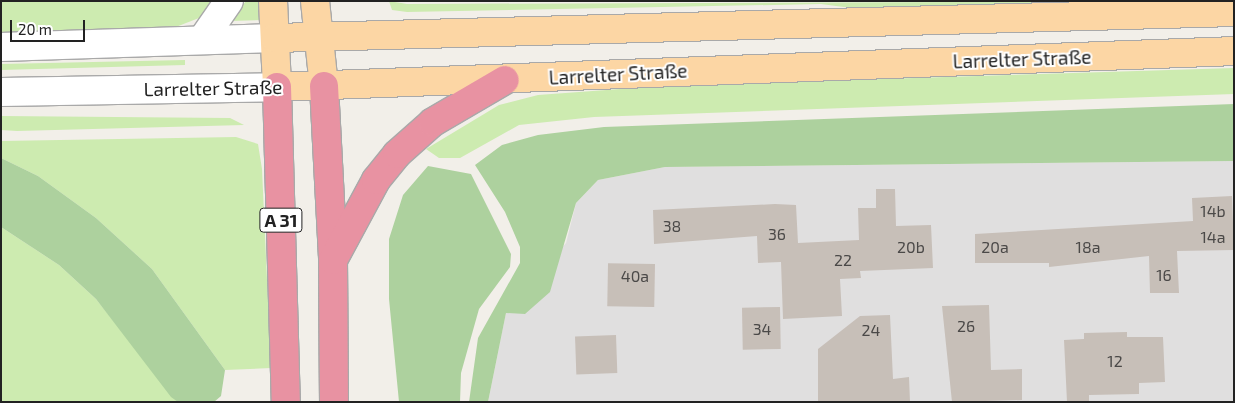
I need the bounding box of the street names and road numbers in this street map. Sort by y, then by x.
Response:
street label: Larrelter Straße [952,45,1092,73]
street label: Larrelter Straße [548,59,688,89]
street label: Larrelter Straße [143,75,283,101]
road number: A 31 [258,204,304,236]

